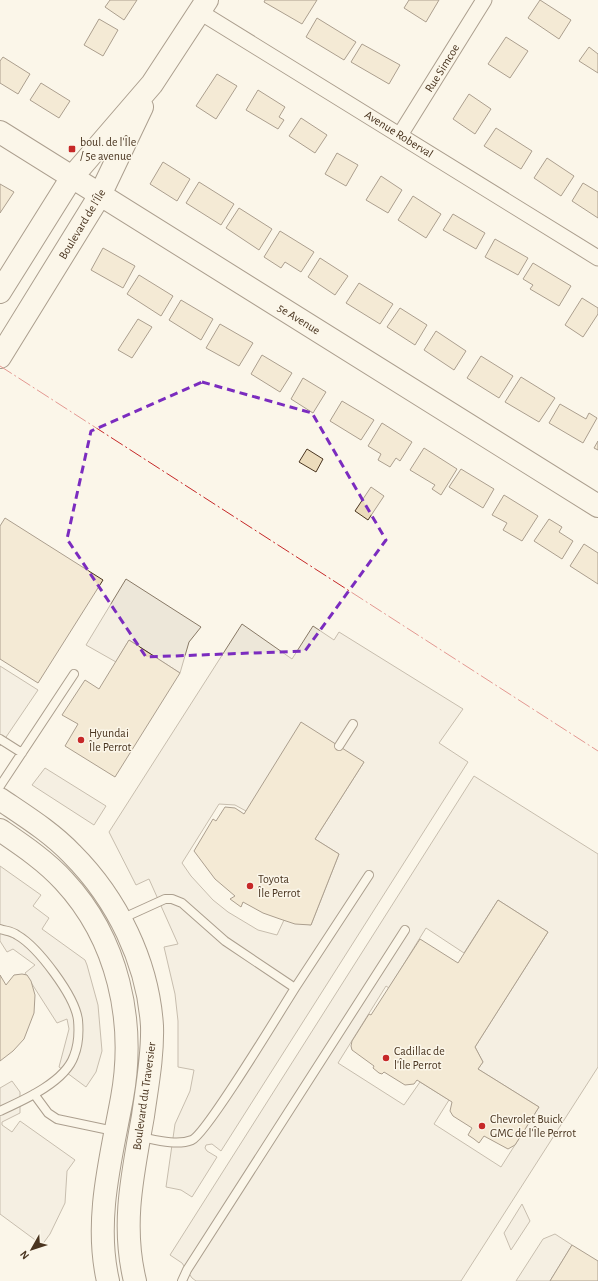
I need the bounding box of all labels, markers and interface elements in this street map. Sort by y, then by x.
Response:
street label: Rue Simcoe [423,42,461,94]
street label: Avenue Roberval [363,108,435,160]
place label: boul. de l'Île / 5e avenue [80,135,136,162]
marker: boul. de l'Île / 5e avenue [67,144,77,154]
street label: Boulevard de l'Île [56,186,108,261]
street label: 5e Avenue [276,301,322,337]
place label: Hyundai Île Perrot [89,727,132,753]
marker: Hyundai Île Perrot [76,735,86,745]
place label: Toyota Île Perrot [258,873,301,899]
marker: Toyota Île Perrot [245,881,255,891]
street label: Boulevard du Traversier [130,1041,158,1151]
place label: Cadillac de l'Île Perrot [394,1045,445,1071]
marker: Cadillac de l'Île Perrot [381,1053,391,1063]
place label: Chevrolet Buick GMC de l'Île Perrot [490,1113,576,1139]
marker: Chevrolet Buick GMC de l'Île Perrot [477,1121,487,1131]
north arrow [12,1229,52,1269]
text: N [18,1249,31,1261]

